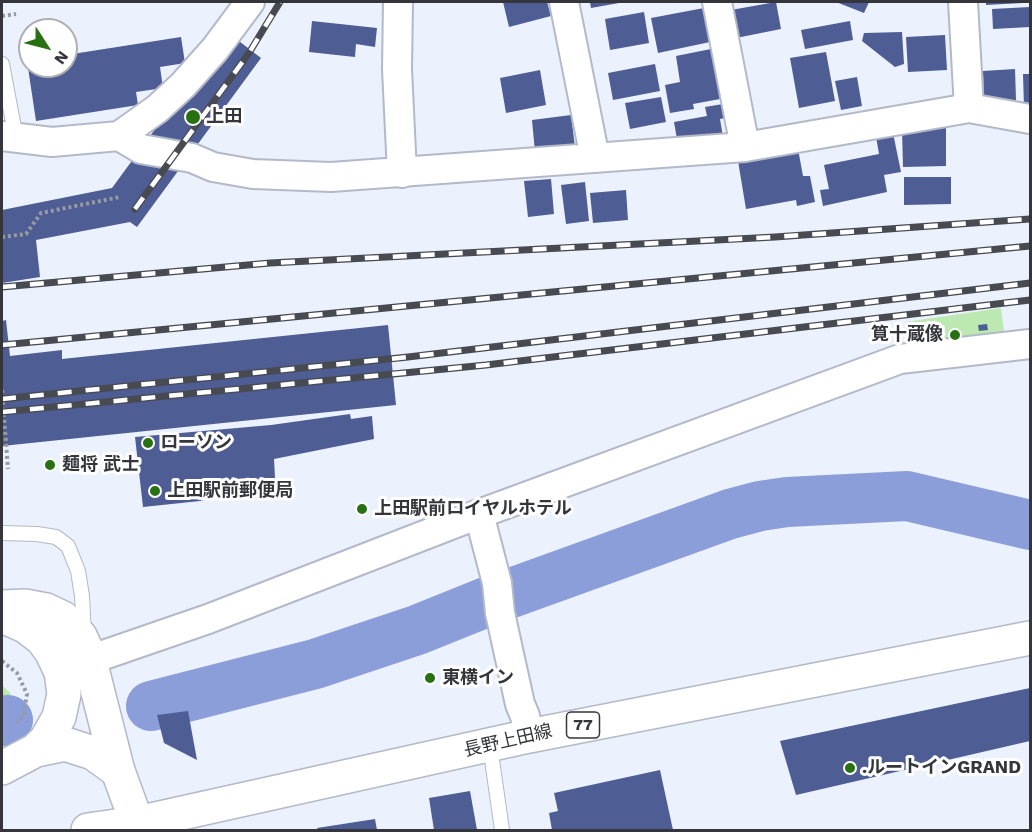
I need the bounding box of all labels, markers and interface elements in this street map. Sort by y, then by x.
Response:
north arrow [18,18,78,78]
text: N [50,47,73,68]
place label: 上田 [206,106,242,128]
marker: 上田 [184,108,202,126]
place label: 筧十蔵像 [871,324,943,346]
marker: 筧十蔵像 [948,328,962,342]
place label: ローソン [160,432,232,454]
marker: ローソン [141,436,155,450]
place label: 麺将 武士 [62,454,139,476]
marker: 麺将 武士 [43,458,57,472]
place label: 上田駅前郵便局 [167,480,293,502]
marker: 上田駅前郵便局 [148,484,162,498]
place label: 上田駅前ロイヤルホテル [374,498,572,520]
marker: 上田駅前ロイヤルホテル [355,502,369,516]
place label: 東横イン [442,667,514,689]
marker: 東横イン [423,671,437,685]
road number: 77 [566,712,600,738]
street label: 長野上田線 [462,720,554,762]
place label: .ルートインGRAND [862,757,1021,779]
marker: .ルートインGRAND [843,761,857,775]

